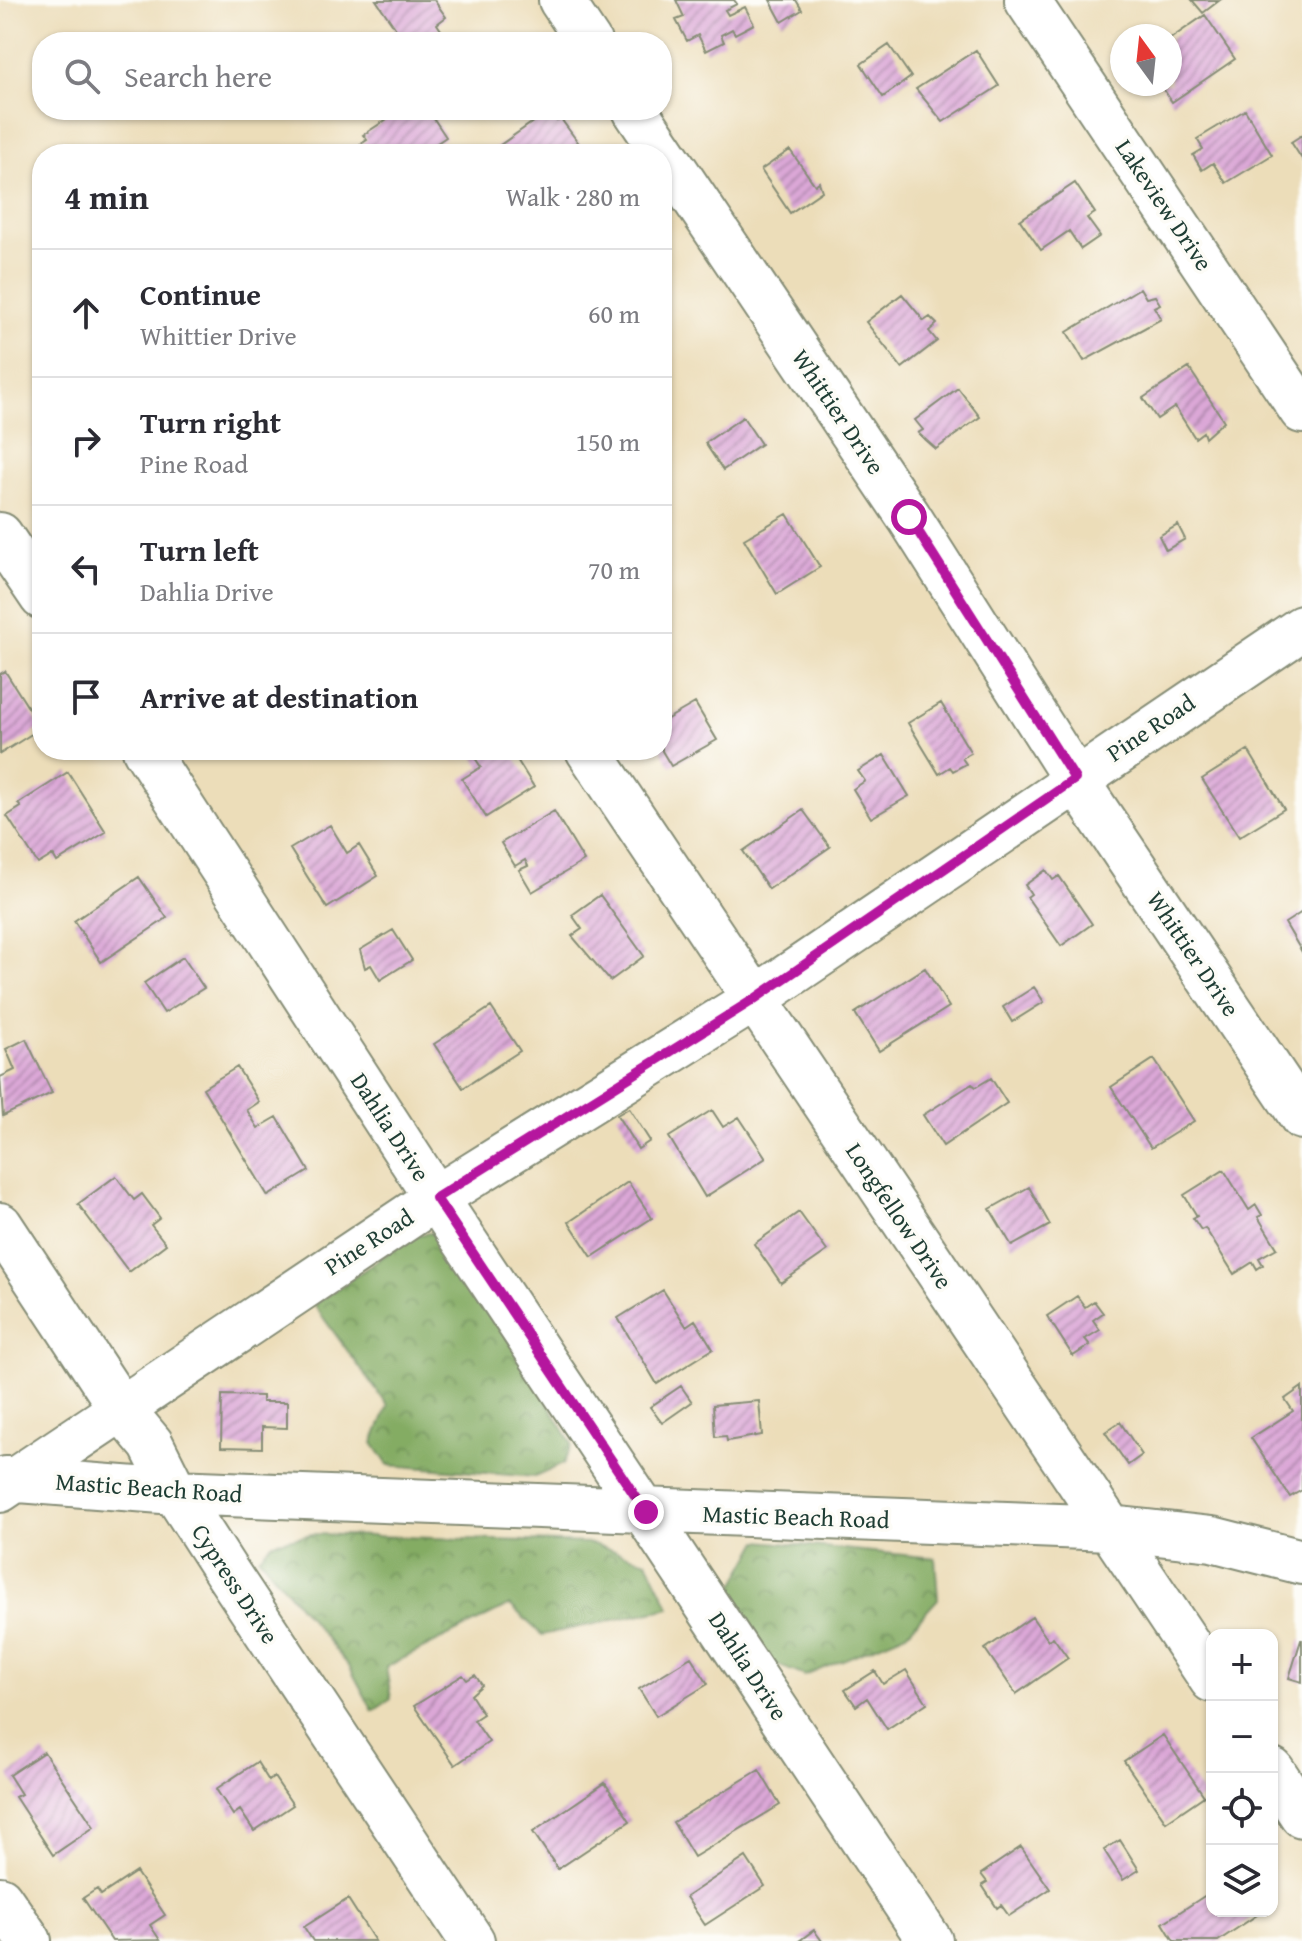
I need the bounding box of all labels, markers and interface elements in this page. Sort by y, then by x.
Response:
north arrow [1110,24,1182,96]
search box [32,32,672,120]
icon: search [60,54,104,98]
text: Search here [124,54,272,98]
street label: Lakeview Drive [1107,132,1221,278]
text: 4 min [64,172,149,221]
text: Walk · 280 m [506,177,640,216]
text: Continue [140,272,261,316]
icon: ahead [64,291,108,335]
text: 60 m [588,294,640,333]
text: Whittier Drive [140,316,297,355]
street label: Whittier Drive [783,342,893,481]
text: Turn right [140,400,281,444]
icon: right [64,419,108,463]
text: 150 m [575,422,640,461]
text: Pine Road [140,444,248,483]
route start [891,499,927,535]
text: Turn left [140,528,259,572]
icon: left [64,547,108,591]
text: 70 m [588,550,640,589]
text: Dahlia Drive [140,572,274,611]
icon: arrive [64,675,108,719]
text: Arrive at destination [140,675,418,719]
street label: Pine Road [1100,685,1202,770]
street label: Whittier Drive [1138,884,1248,1023]
street label: Dahlia Drive [342,1065,439,1188]
street label: Longfellow Drive [837,1136,961,1296]
street label: Pine Road [317,1200,420,1283]
street label: Mastic Beach Road [54,1464,244,1511]
route end [628,1494,664,1530]
street label: Mastic Beach Road [702,1496,890,1537]
street label: Cypress Drive [183,1517,287,1651]
street label: Dahlia Drive [700,1604,797,1727]
map controls [1206,1629,1278,1917]
button: + [1206,1629,1278,1701]
button: − [1206,1701,1278,1773]
button: locate [1206,1773,1278,1845]
button: layers [1206,1845,1278,1917]

